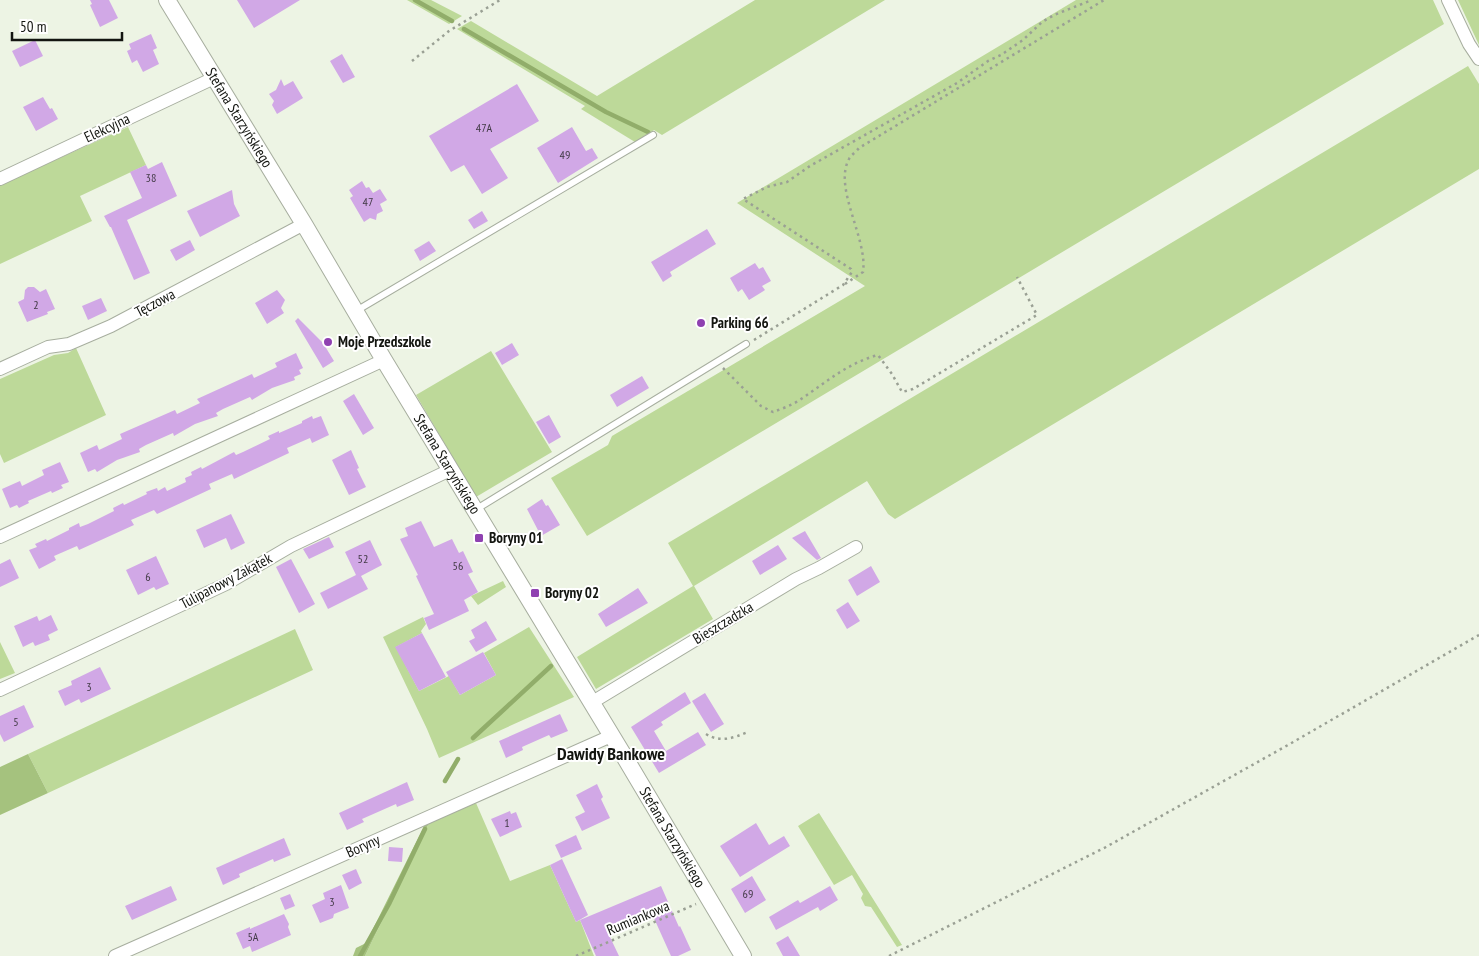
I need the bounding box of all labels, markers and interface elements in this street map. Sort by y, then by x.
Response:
scale bar [12,10,122,42]
text: 50 m [20,17,46,36]
street label: Stefana Starzyńskiego [202,64,277,171]
street label: Elekcyjna [81,109,133,146]
house number: 47A [476,120,492,135]
house number: 49 [560,147,570,162]
house number: 38 [146,170,156,185]
house number: 47 [363,194,373,209]
street label: Tęczowa [131,284,178,321]
house number: 2 [33,297,39,312]
place label: Parking 66 [711,313,769,332]
marker: Parking 66 [695,317,707,329]
place label: Moje Przedszkole [338,332,431,351]
marker: Moje Przedszkole [322,336,334,348]
street label: Stefana Starzyńskiego [410,410,485,517]
place label: Boryny 01 [489,528,543,547]
marker: Boryny 01 [473,532,485,544]
street label: Tulipanowy Zakątek [177,548,275,613]
house number: 52 [358,551,368,566]
house number: 56 [453,558,463,573]
house number: 6 [145,569,151,584]
place label: Boryny 02 [545,583,599,602]
marker: Boryny 02 [529,587,541,599]
street label: Bieszczadzka [689,597,756,648]
house number: 3 [86,679,92,694]
house number: 5 [13,714,19,729]
district label: Dawidy Bankowe [557,742,665,765]
street label: Stefana Starzyńskiego [636,783,710,891]
house number: 1 [504,815,510,830]
street label: Boryny [343,829,383,861]
house number: 69 [743,886,753,901]
house number: 3 [329,894,335,909]
street label: Rumiankowa [604,896,672,939]
house number: 5A [247,929,259,944]

